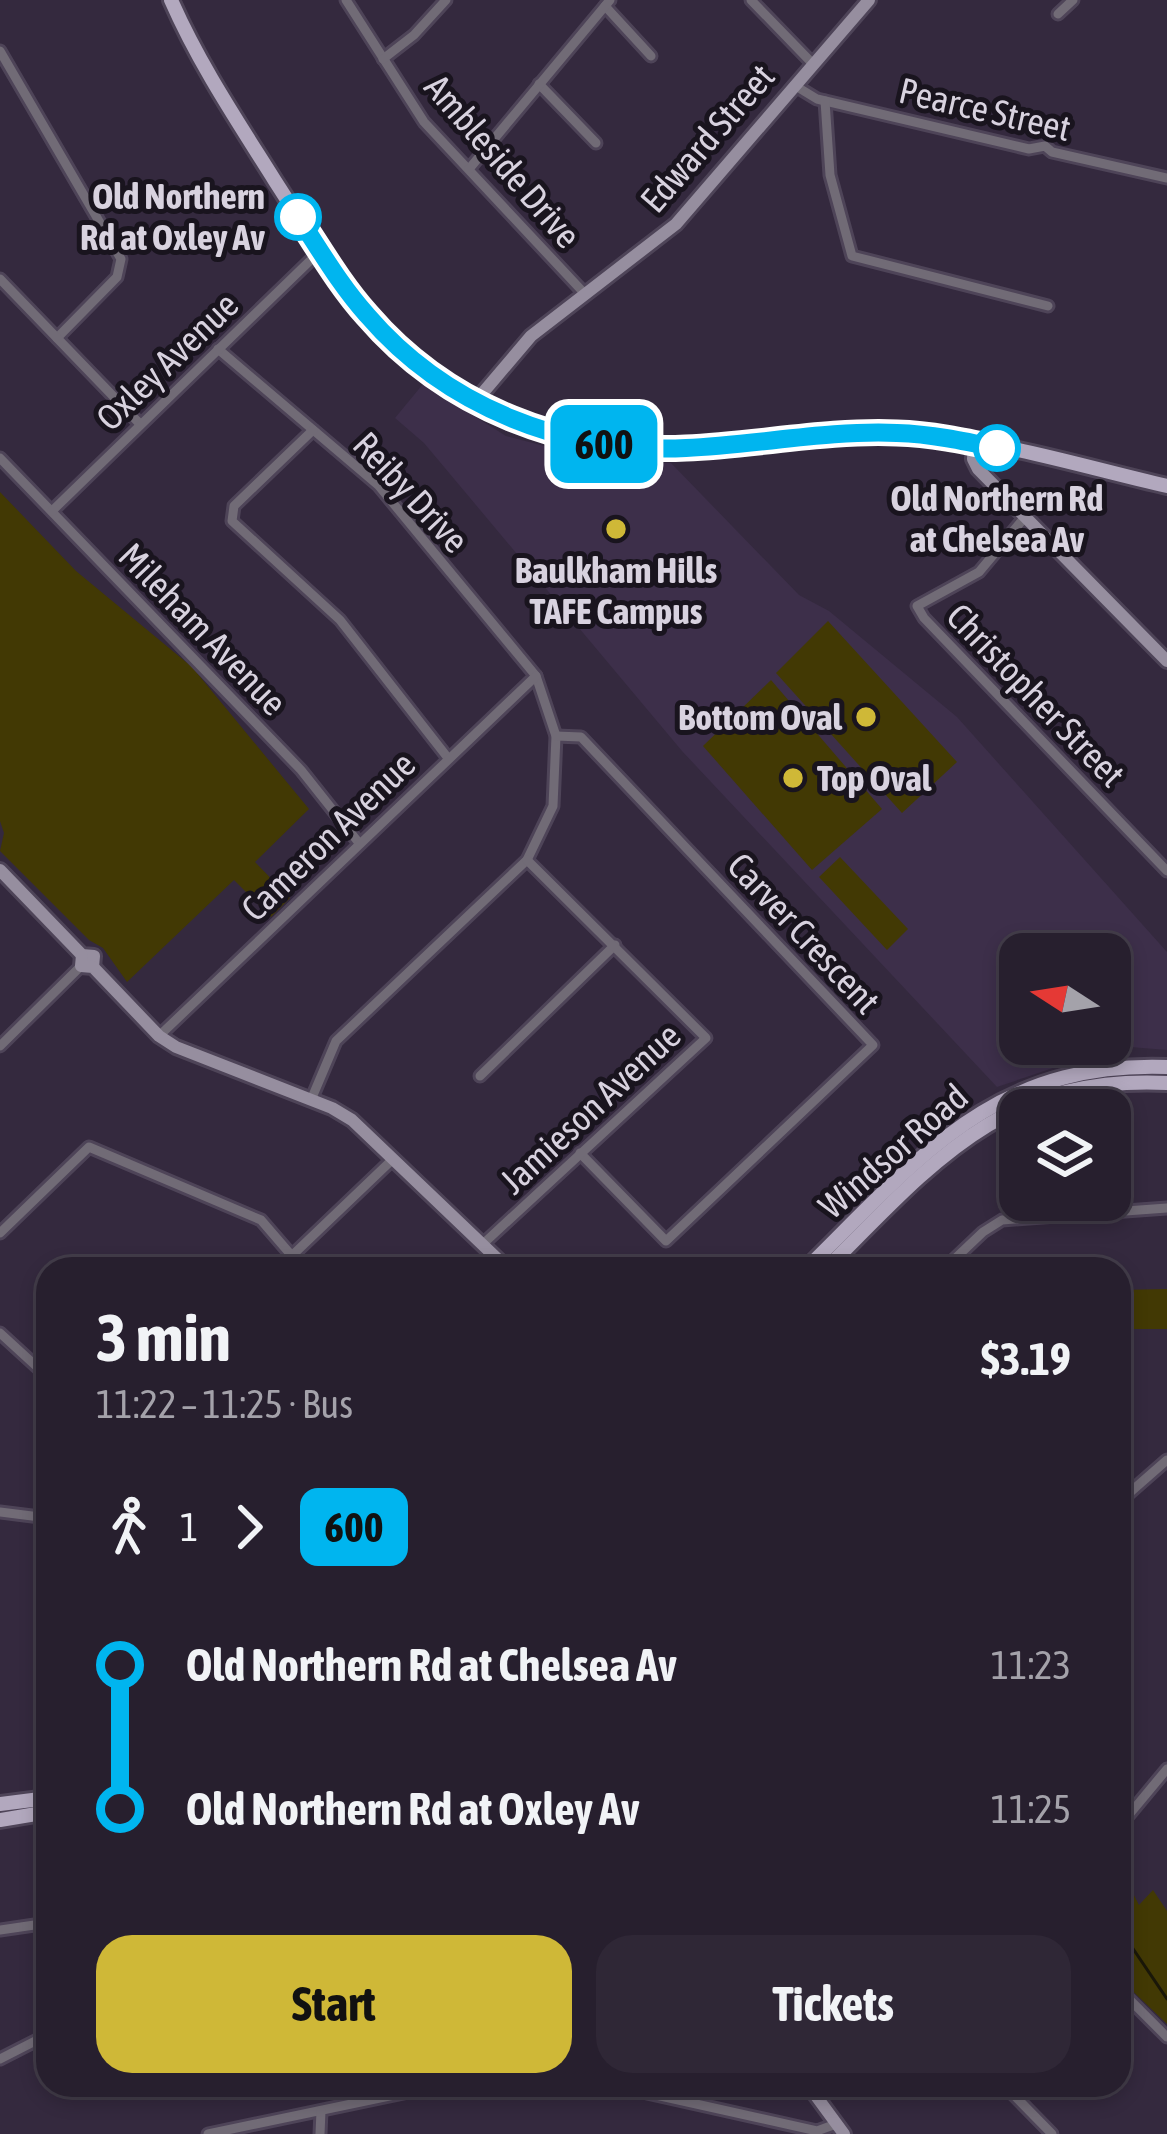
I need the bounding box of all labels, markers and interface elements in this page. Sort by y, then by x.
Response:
street label: Edward Street [631,56,783,220]
street label: Ambleside Drive [417,66,589,256]
street label: Pearce Street [895,69,1075,149]
place label: Old Northern Rd at Oxley Av [80,175,265,258]
marker: Old Northern Rd at Oxley Av [276,195,320,239]
street label: Oxley Avenue [88,283,246,439]
line badge: 600 [535,405,673,483]
text: 600 [574,420,634,468]
street label: Reiby Drive [345,423,477,561]
marker: Old Northern Rd at Chelsea Av [975,426,1019,470]
place label: Old Northern Rd at Chelsea Av [891,477,1103,560]
marker: Baulkham Hills TAFE Campus [603,516,629,542]
street label: Mileham Avenue [111,534,295,724]
place label: Baulkham Hills TAFE Campus [515,549,718,632]
street label: Christopher Street [938,595,1134,795]
place label: Bottom Oval [678,696,842,738]
marker: Bottom Oval [853,704,879,730]
street label: Cameron Avenue [233,743,423,929]
place label: Top Oval [817,757,932,799]
marker: Top Oval [780,765,806,791]
street label: Carver Crescent [719,844,889,1022]
north arrow [999,933,1131,1065]
map controls [999,933,1131,1221]
street label: Jamieson Avenue [491,1014,689,1202]
street label: Windsor Road [810,1075,976,1227]
button: layers [999,1089,1131,1221]
text: 3 min [96,1299,231,1375]
text: $3.19 [981,1333,1071,1385]
text: 11:22 – 11:25 · Bus [96,1382,353,1426]
icon: walk [96,1494,162,1560]
icon: forward [216,1494,282,1560]
text: 600 [324,1503,384,1551]
text: 1 [180,1505,198,1549]
text: Old Northern Rd at Chelsea Av [186,1639,677,1691]
text: 11:23 [991,1643,1071,1687]
text: Old Northern Rd at Oxley Av [186,1783,640,1835]
text: 11:25 [991,1787,1071,1831]
button: Start [96,1935,572,2073]
button: Tickets [596,1935,1071,2073]

